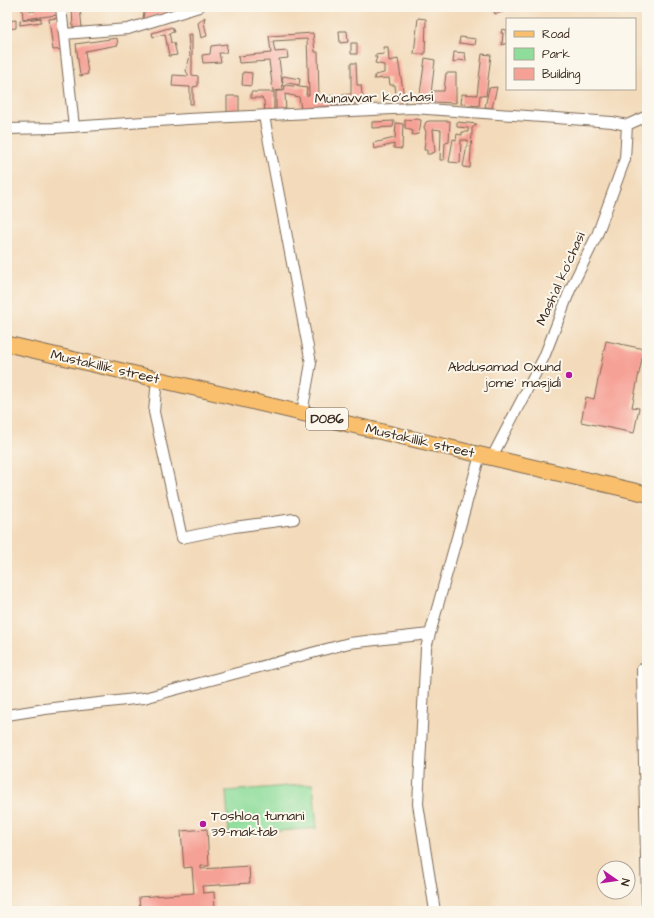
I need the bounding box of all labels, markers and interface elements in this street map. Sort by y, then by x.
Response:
legend [506,18,636,90]
text: Road [542,26,570,43]
text: Park [542,46,570,63]
text: Building [542,66,580,84]
street label: Munavvar ko'chasi [315,87,433,109]
street label: Mash'al ko'chasi [531,229,591,329]
street label: Mustakillik street [49,345,162,389]
place label: Abdusamad Oxund jome' masjidi [448,357,561,393]
marker: Abdusamad Oxund jome' masjidi [564,370,574,380]
road number: D086 [306,408,348,430]
street label: Mustakillik street [364,419,477,463]
place label: Toshloq tumani 39-maktab [211,806,304,842]
marker: Toshloq tumani 39-maktab [198,819,208,829]
north arrow [596,860,636,900]
text: N [617,877,633,887]

